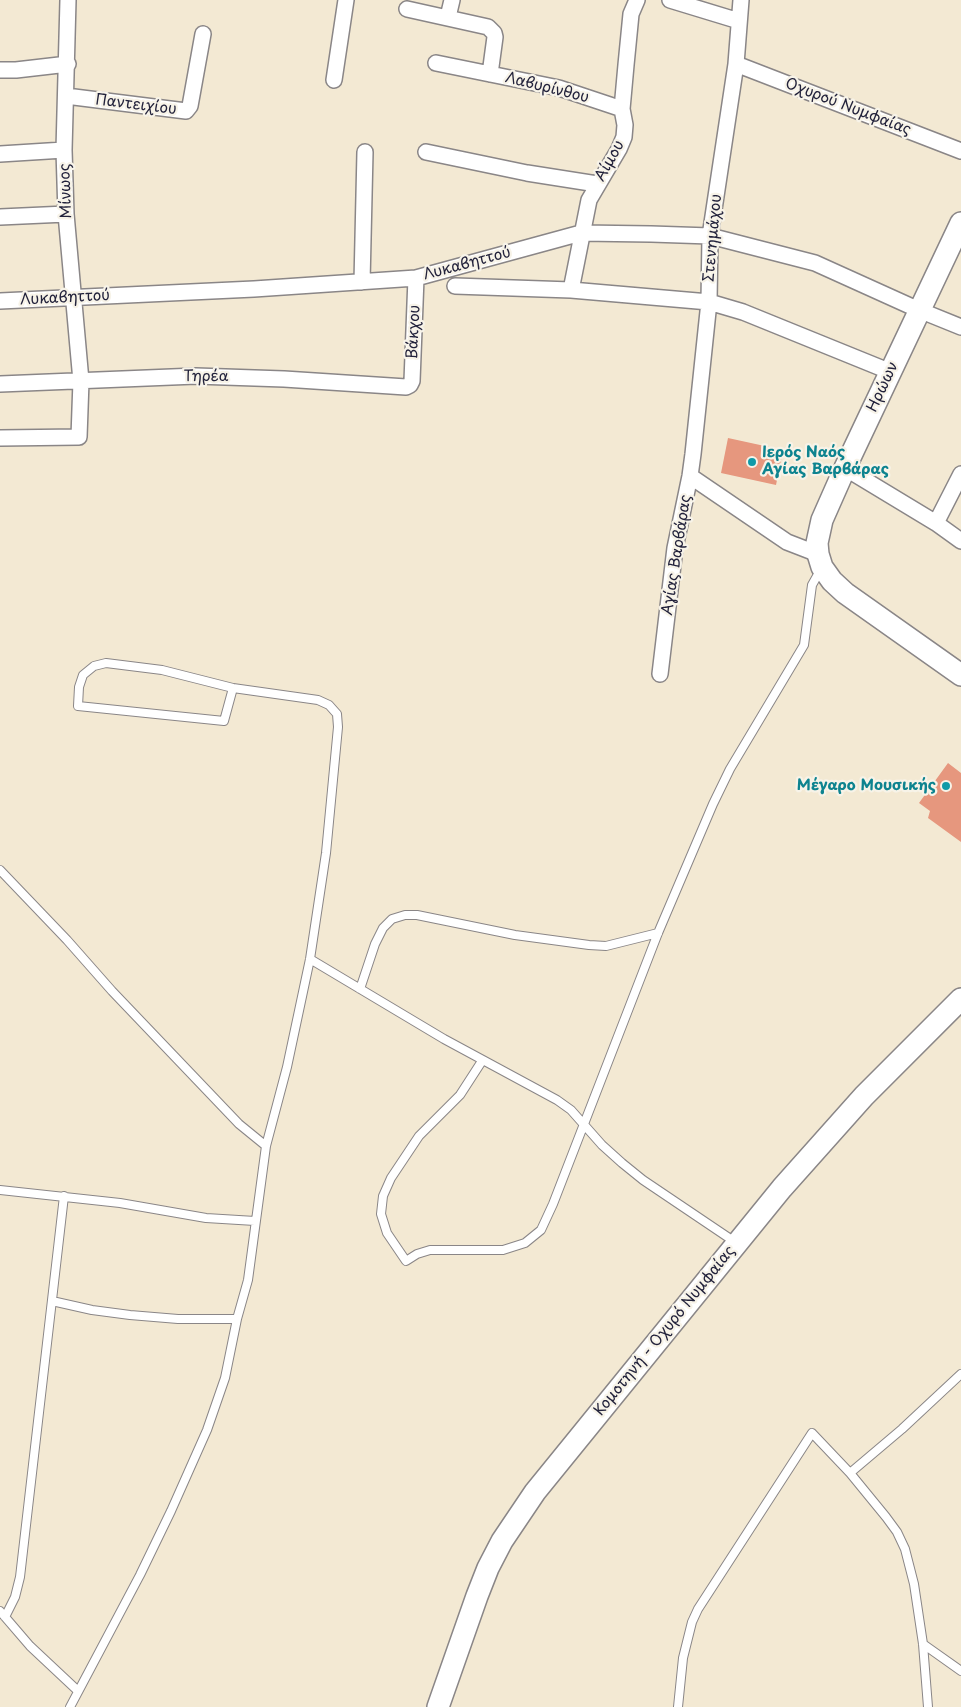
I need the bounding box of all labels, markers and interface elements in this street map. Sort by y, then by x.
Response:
street label: Λαβυρίνθου [503,69,591,107]
street label: Οχυρού Νυμφαίας [782,75,914,139]
street label: Παντειχίου [95,91,177,119]
street label: Αίμου [592,137,628,185]
street label: Μίνωος [56,163,76,219]
street label: Στενημάχου [700,193,726,283]
street label: Λυκαβηττού [421,244,513,284]
street label: Λυκαβηττού [20,287,110,309]
street label: Βάκχου [404,304,424,360]
street label: Ηρώων [864,359,902,415]
street label: Τηρέα [183,368,229,386]
place label: Ιερός Ναός Αγίας Βαρβάρας [762,444,889,479]
marker: Ιερός Ναός Αγίας Βαρβάρας [746,456,758,468]
street label: Αγίας Βαρβάρας [659,494,695,616]
place label: Μέγαρο Μουσικής [797,777,936,795]
marker: Μέγαρο Μουσικής [940,780,952,792]
street label: Κομοτηνή - Οχυρό Νυμφαίας [591,1242,739,1420]

